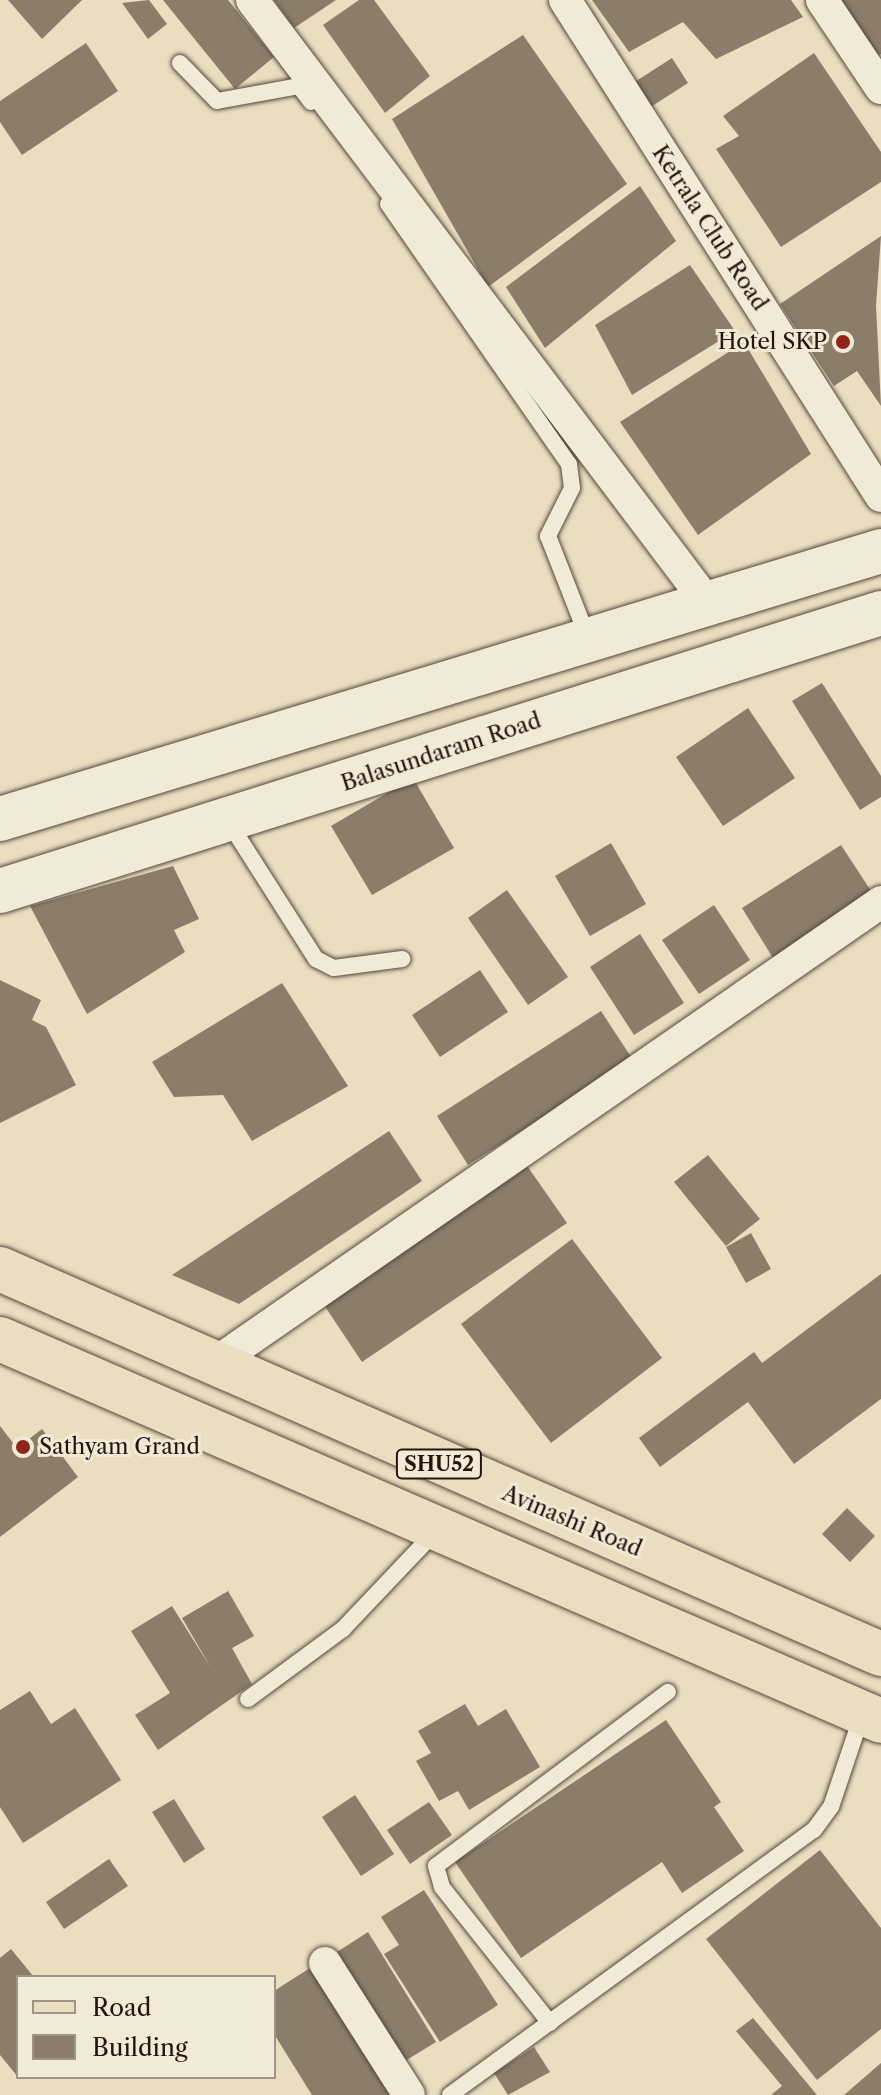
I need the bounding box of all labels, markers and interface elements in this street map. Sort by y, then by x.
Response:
street label: Ketrala Club Road [647,140,773,316]
place label: Hotel SKP [718,329,827,355]
marker: Hotel SKP [834,333,852,351]
street label: Balasundaram Road [338,707,544,797]
place label: Sathyam Grand [39,1434,200,1460]
marker: Sathyam Grand [14,1438,32,1456]
road number: SHU52 [395,1448,483,1480]
street label: Avinashi Road [498,1480,646,1562]
legend [16,1975,276,2079]
text: Road [92,1993,151,2022]
text: Building [92,2033,188,2062]

